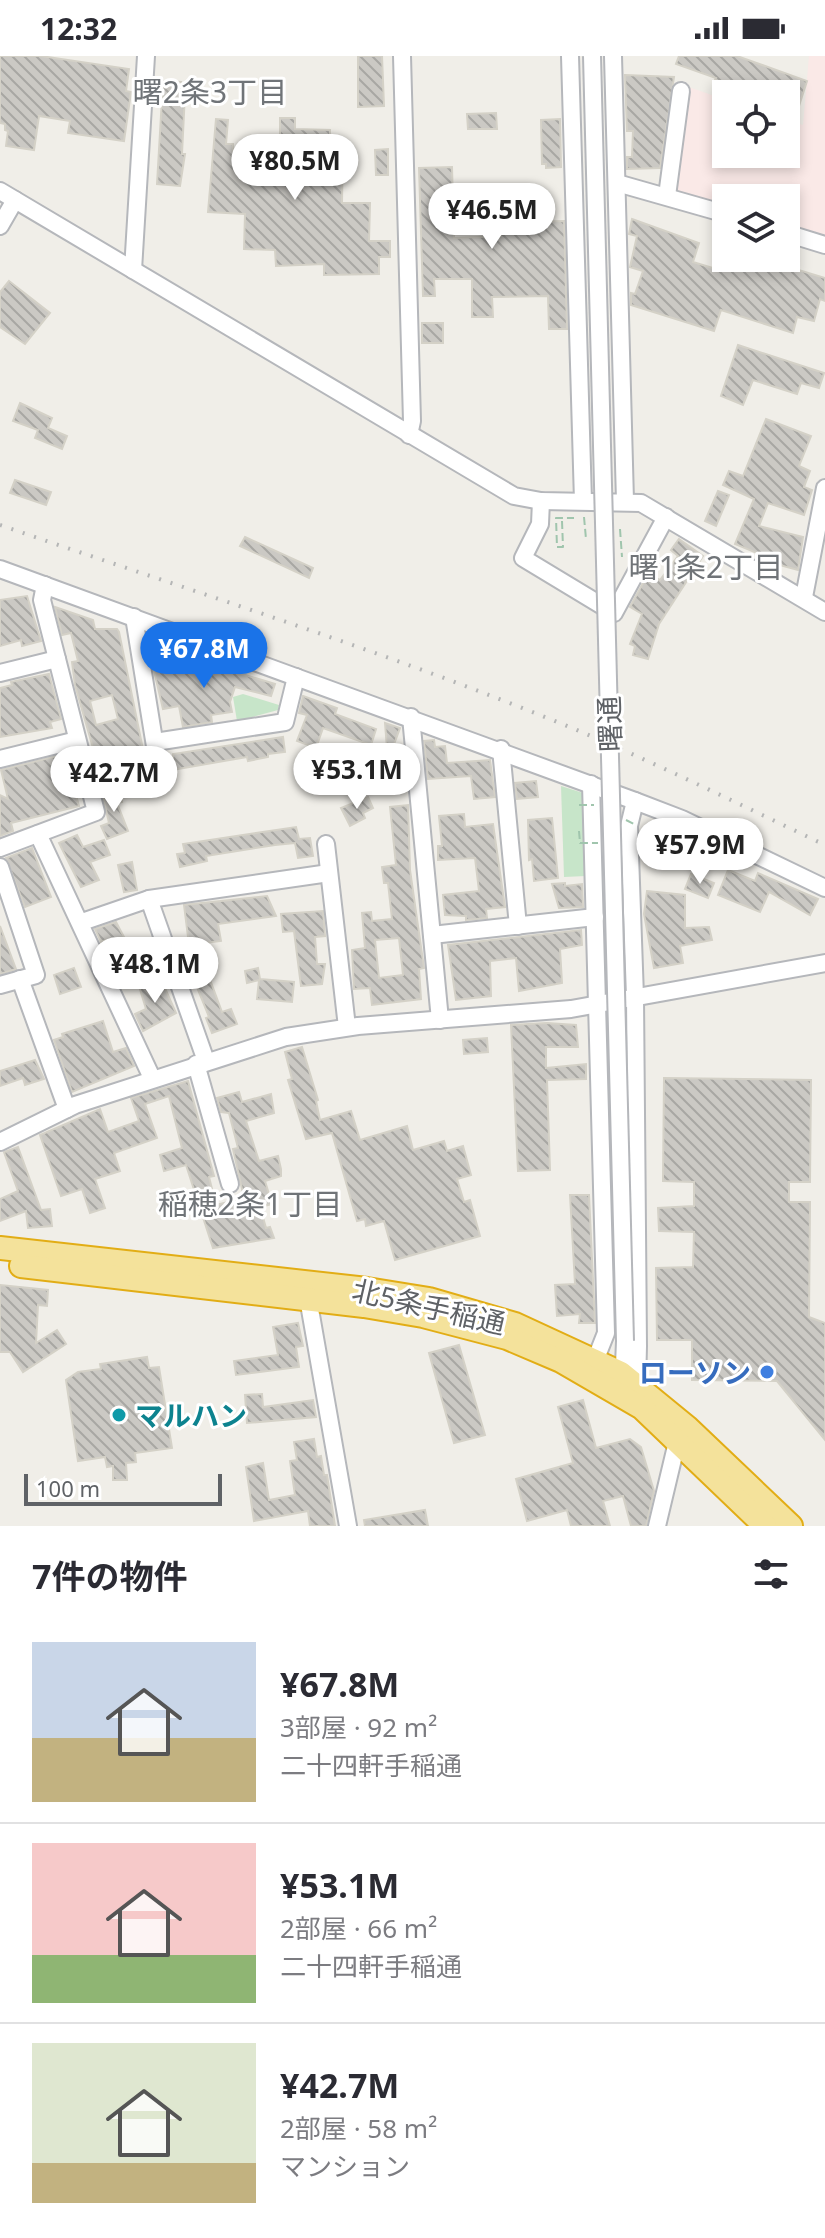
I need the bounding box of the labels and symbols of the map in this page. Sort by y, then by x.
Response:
district label: 曙2条3丁目 [133,71,287,112]
pin: ¥80.5M [230,134,360,202]
pin: ¥46.5M [427,183,557,251]
district label: 曙1条2丁目 [629,546,783,587]
pin: ¥67.8M [139,622,269,690]
street label: 曙通 [589,695,629,753]
pin: ¥53.1M [292,743,422,811]
pin: ¥42.7M [49,746,179,814]
pin: ¥57.9M [635,818,765,886]
pin: ¥48.1M [90,937,220,1005]
district label: 稲穂2条1丁目 [158,1183,342,1224]
street label: 北5条手稲通 [349,1270,509,1342]
place label: ローソン [639,1353,751,1391]
marker: ローソン [758,1363,776,1381]
place label: マルハン [135,1396,247,1434]
marker: マルハン [110,1406,128,1424]
scale bar [24,1470,222,1506]

